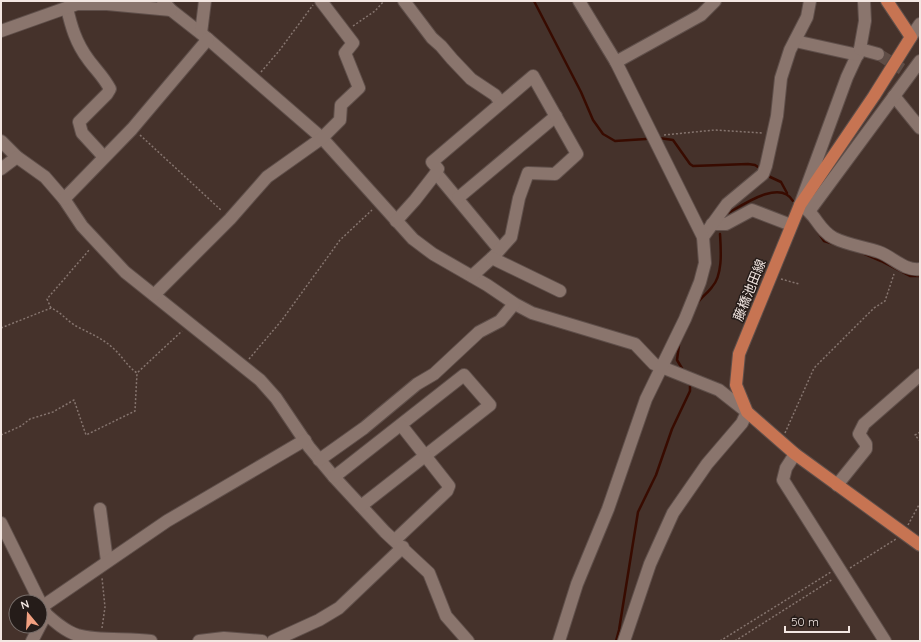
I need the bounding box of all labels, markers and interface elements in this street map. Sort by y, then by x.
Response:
street label: 藤橋池田線 [729,257,769,323]
north arrow [8,594,48,634]
text: N [19,597,31,612]
scale bar [785,608,849,634]
text: 50 m [791,614,819,629]

